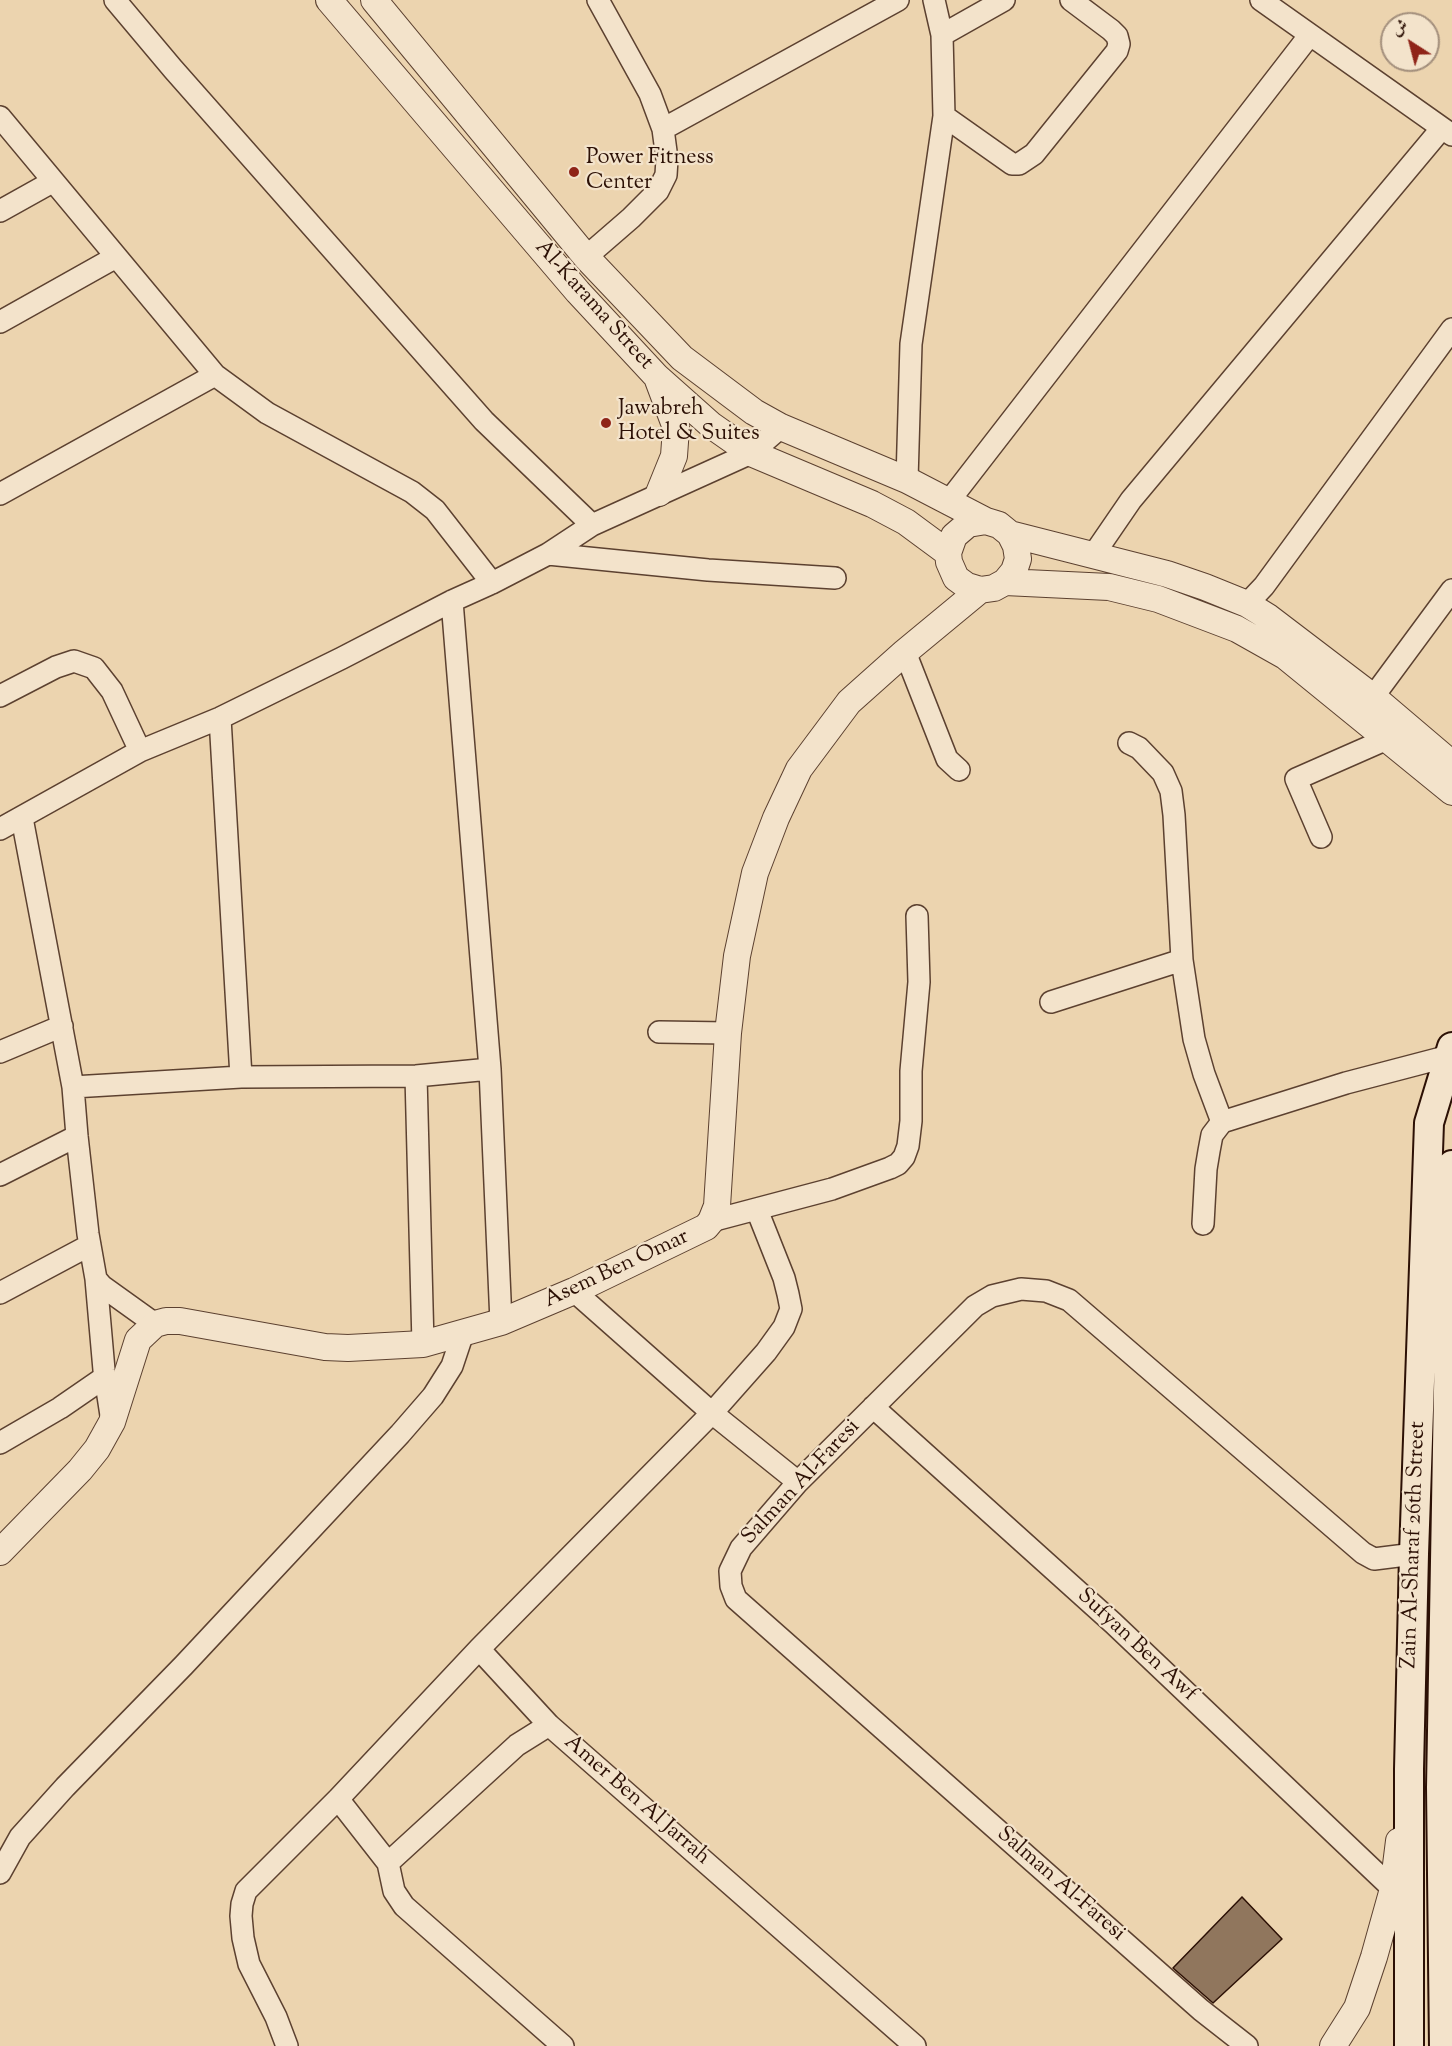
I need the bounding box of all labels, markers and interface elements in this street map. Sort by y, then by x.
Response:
north arrow [1380,12,1440,72]
text: ش [1387,15,1413,43]
place label: Power Fitness Center [586,146,714,198]
marker: Power Fitness Center [567,165,581,179]
street label: Al-Karama Street [528,236,658,376]
place label: Jawabreh Hotel & Suites [618,397,760,448]
marker: Jawabreh Hotel & Suites [599,416,613,430]
street label: Asem Ben Omar [541,1225,693,1315]
street label: Salman Al-Faresi [737,1415,867,1551]
street label: Zain Al-Sharaf 26th Street [1397,1421,1433,1669]
street label: Sufyan Ben Awf [1070,1584,1202,1708]
street label: Amer Ben Al Jarrah [557,1730,715,1872]
street label: Salman Al-Faresi [990,1822,1130,1948]

